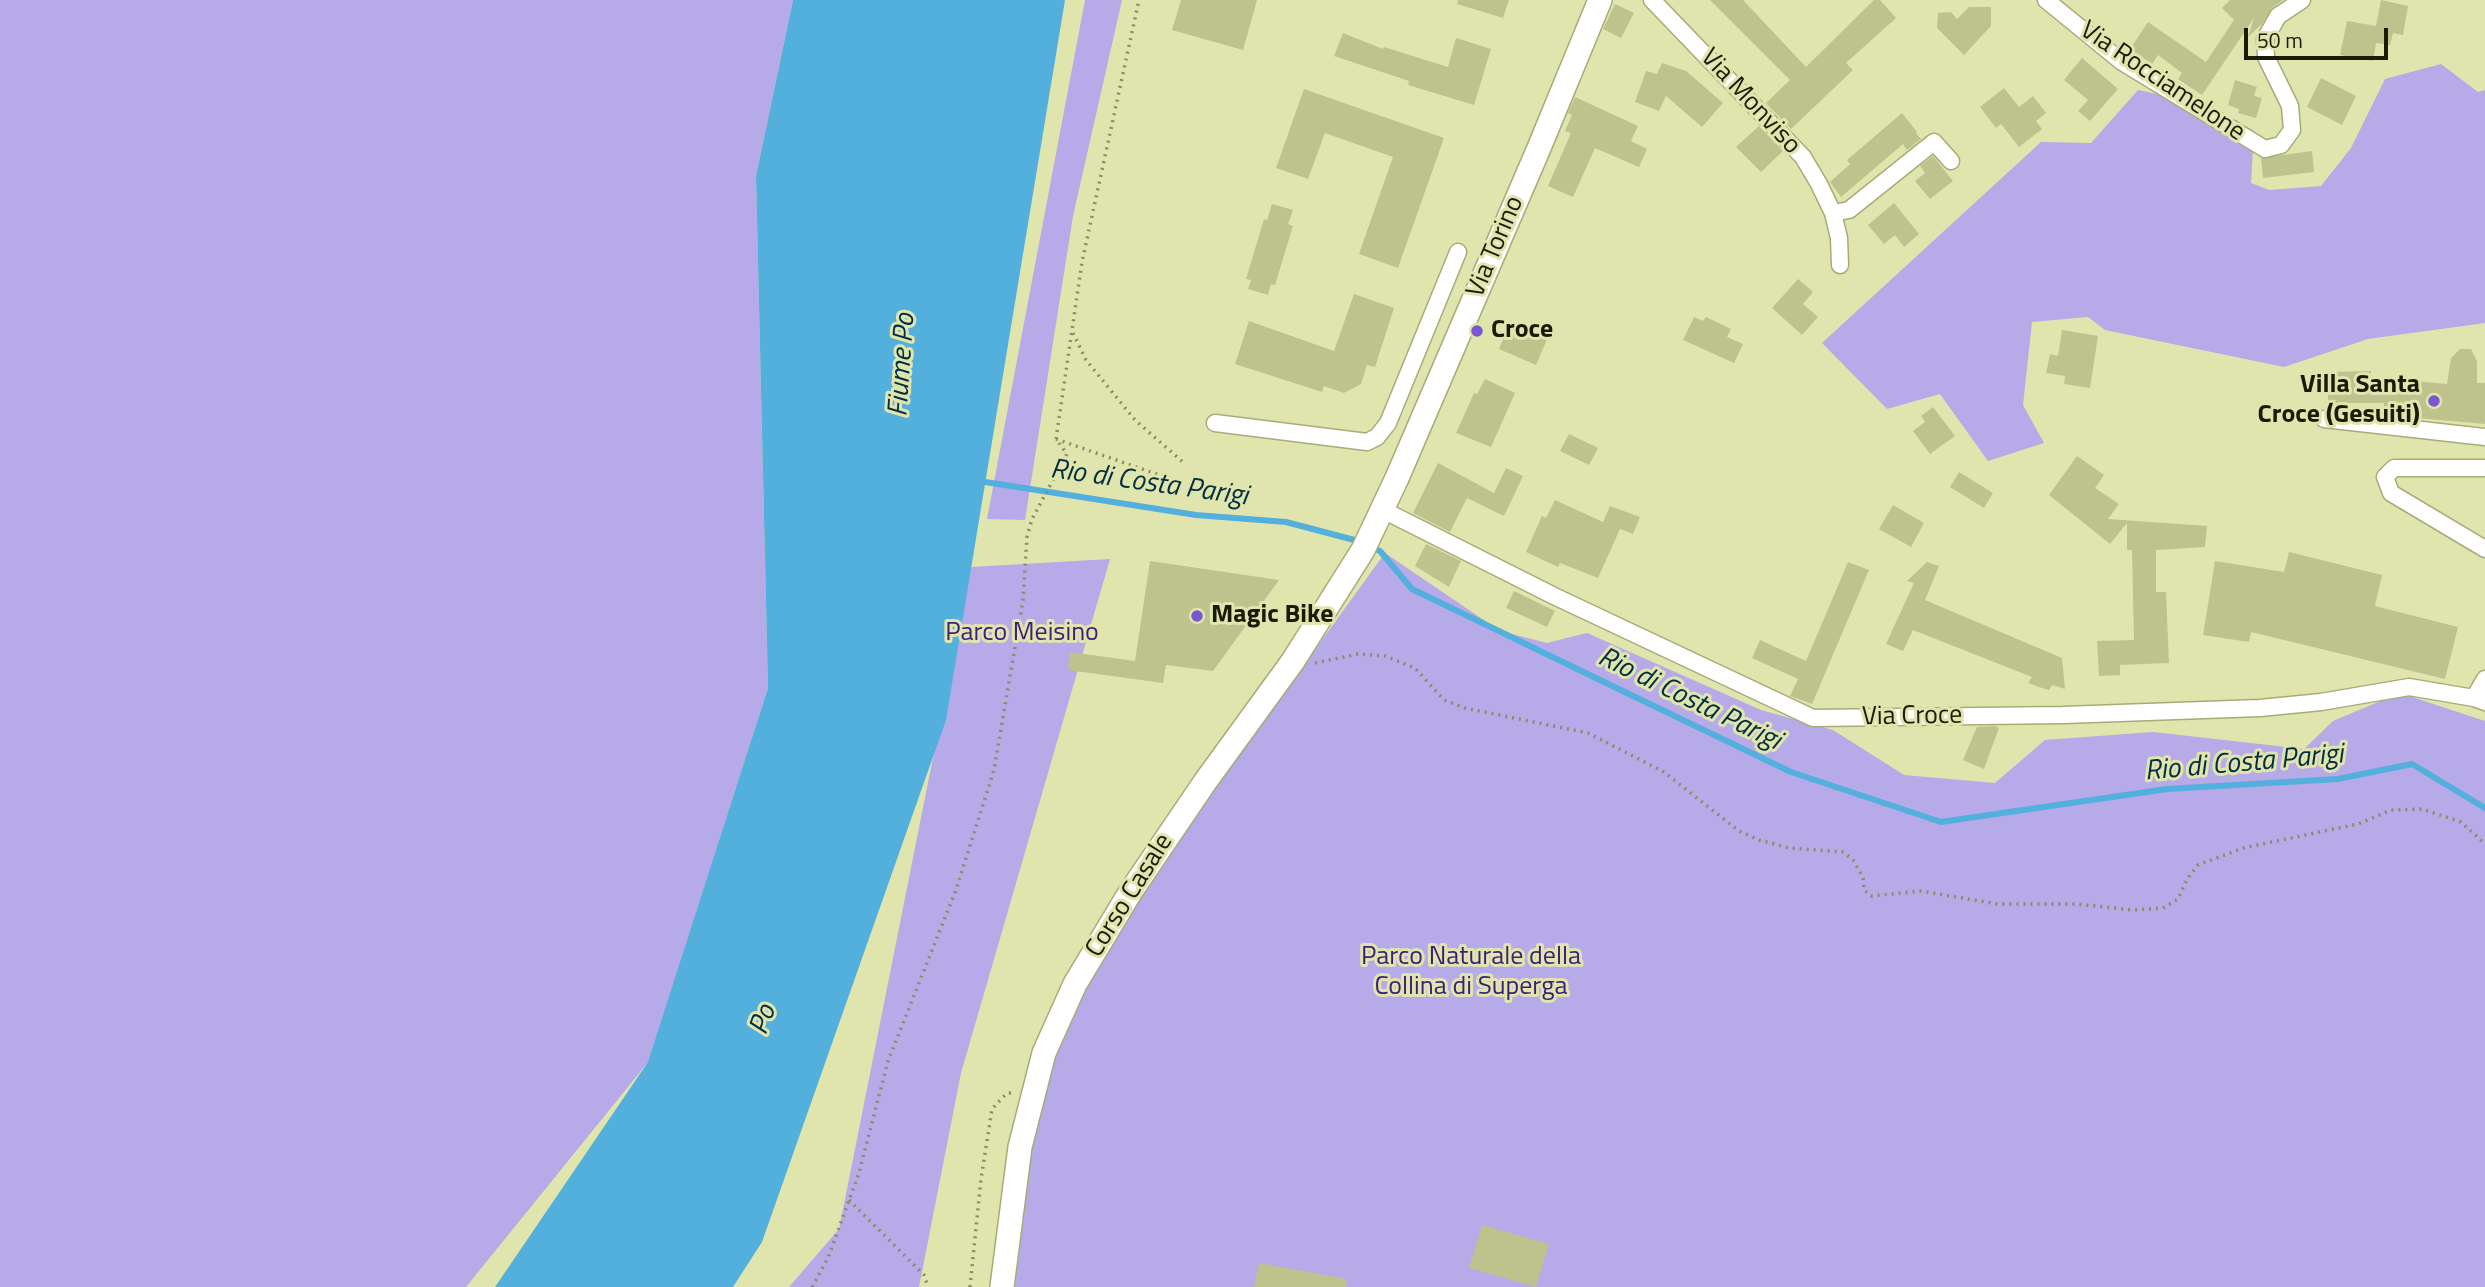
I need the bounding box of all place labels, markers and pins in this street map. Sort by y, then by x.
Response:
place label: Croce [1491,315,1553,347]
marker: Croce [1469,323,1485,339]
place label: Villa Santa Croce (Gesuiti) [2258,370,2420,432]
marker: Villa Santa Croce (Gesuiti) [2426,393,2442,409]
place label: Magic Bike [1211,600,1333,632]
marker: Magic Bike [1189,608,1205,624]

